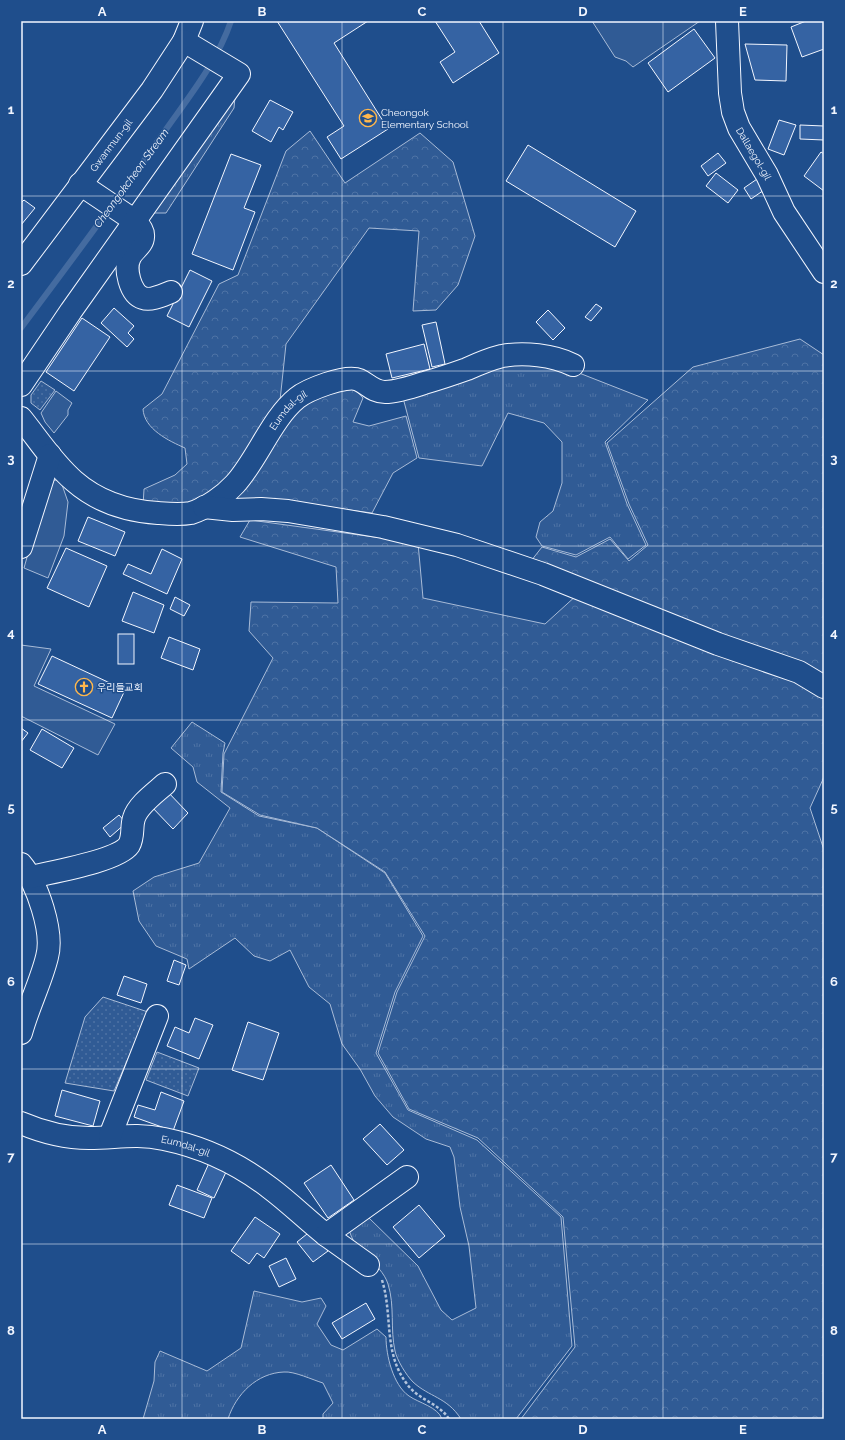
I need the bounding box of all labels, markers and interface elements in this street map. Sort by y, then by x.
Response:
text: A [98,4,107,19]
text: B [258,4,267,19]
text: C [418,4,427,19]
text: D [578,4,588,19]
text: E [739,4,747,19]
text: 1 [8,102,15,117]
text: 1 [831,102,838,117]
place label: Cheongok Elementary School [381,107,469,130]
school or university icon: Cheongok Elementary School [358,108,378,128]
street label: Gwanmun-gil [88,117,134,174]
street label: Dallaegol-gil [734,125,774,182]
water label: Cheongokcheon Stream [91,126,172,230]
text: 2 [7,276,15,291]
text: 2 [830,276,838,291]
street label: Eumdal-gil [267,388,309,432]
text: 3 [7,451,15,466]
text: 3 [830,451,838,466]
text: 4 [7,625,15,640]
text: 4 [830,625,838,640]
church icon: 우리들교회 [74,677,94,697]
place label: 우리들교회 [97,682,143,693]
text: 5 [7,800,15,815]
text: 5 [830,800,838,815]
text: 6 [7,974,15,989]
text: 6 [830,974,838,989]
street label: Eumdal-gil [160,1134,212,1159]
text: 7 [7,1149,15,1164]
text: 7 [830,1149,838,1164]
text: 8 [7,1323,15,1338]
text: 8 [830,1323,838,1338]
text: A [98,1422,107,1437]
text: B [258,1422,267,1437]
text: C [418,1422,427,1437]
text: D [578,1422,588,1437]
text: E [739,1422,747,1437]

